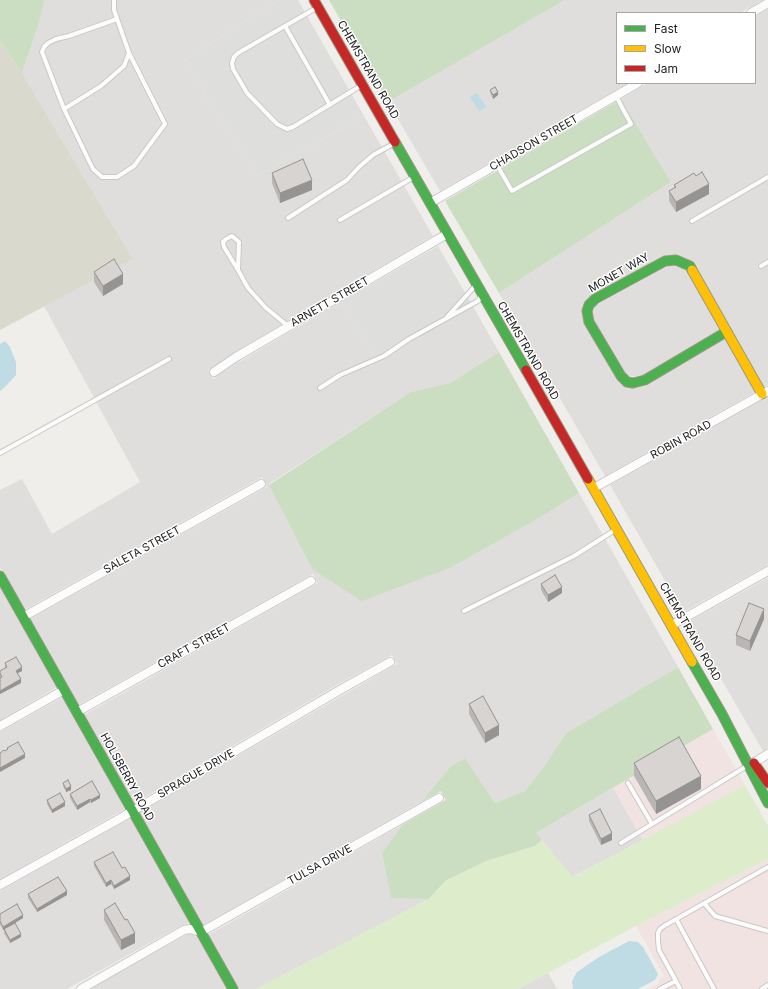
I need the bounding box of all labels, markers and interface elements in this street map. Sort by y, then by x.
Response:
legend [616,12,756,84]
street label: CHEMSTRAND ROAD [334,18,402,122]
text: Fast [654,21,678,36]
text: Slow [654,41,681,56]
text: Jam [654,61,678,76]
street label: CHADSON STREET [487,112,581,174]
street label: MONET WAY [586,250,652,296]
street label: ARNETT STREET [288,274,372,330]
street label: CHEMSTRAND ROAD [494,299,562,403]
street label: ROBIN ROAD [648,418,714,462]
street label: SALETA STREET [101,523,183,577]
street label: CHEMSTRAND ROAD [656,580,724,684]
street label: CRAFT STREET [155,621,233,671]
street label: HOLSBERRY ROAD [97,731,157,823]
street label: SPRAGUE DRIVE [155,747,237,801]
street label: TULSA DRIVE [286,842,354,888]

